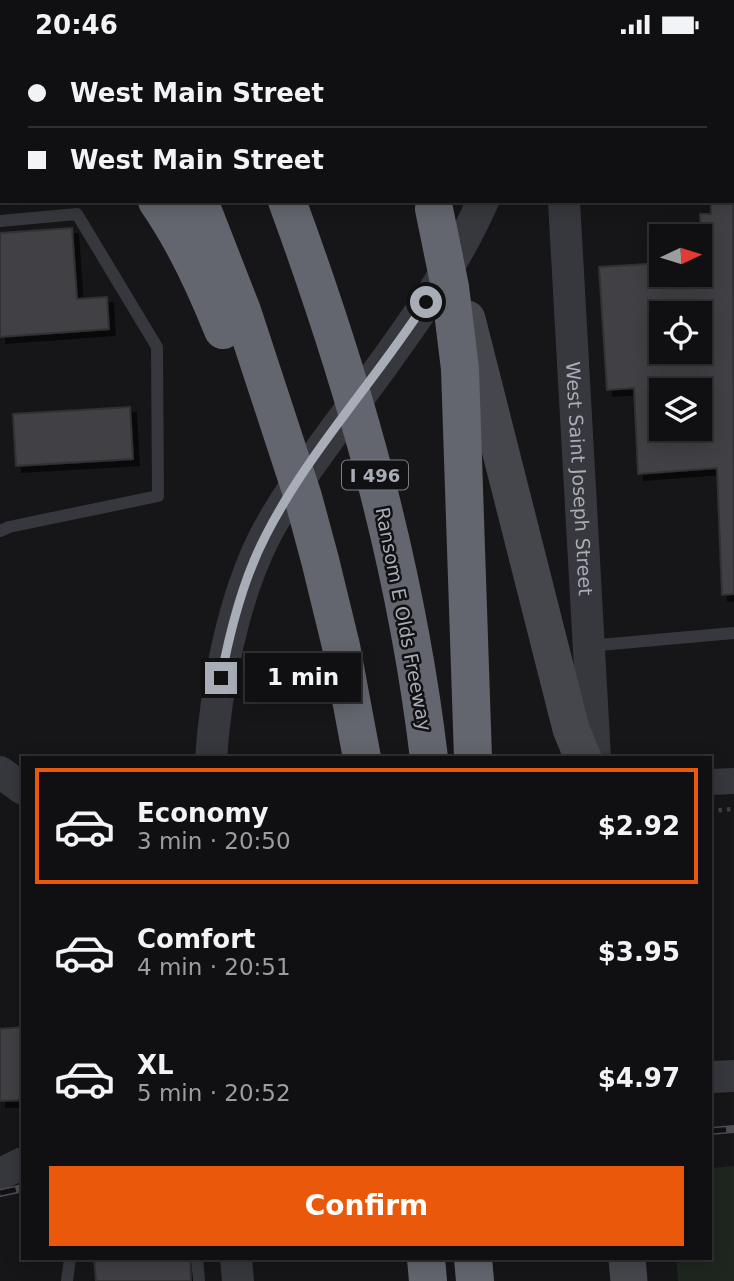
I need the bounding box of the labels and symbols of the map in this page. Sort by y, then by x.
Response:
north arrow [649,224,712,287]
route start [410,286,442,318]
street label: West Saint Joseph Street [562,361,597,596]
road number: I 496 [342,461,408,489]
street label: Ransom E Olds Freeway [371,505,437,733]
callout: 1 min [246,653,361,703]
route end [205,662,237,694]

